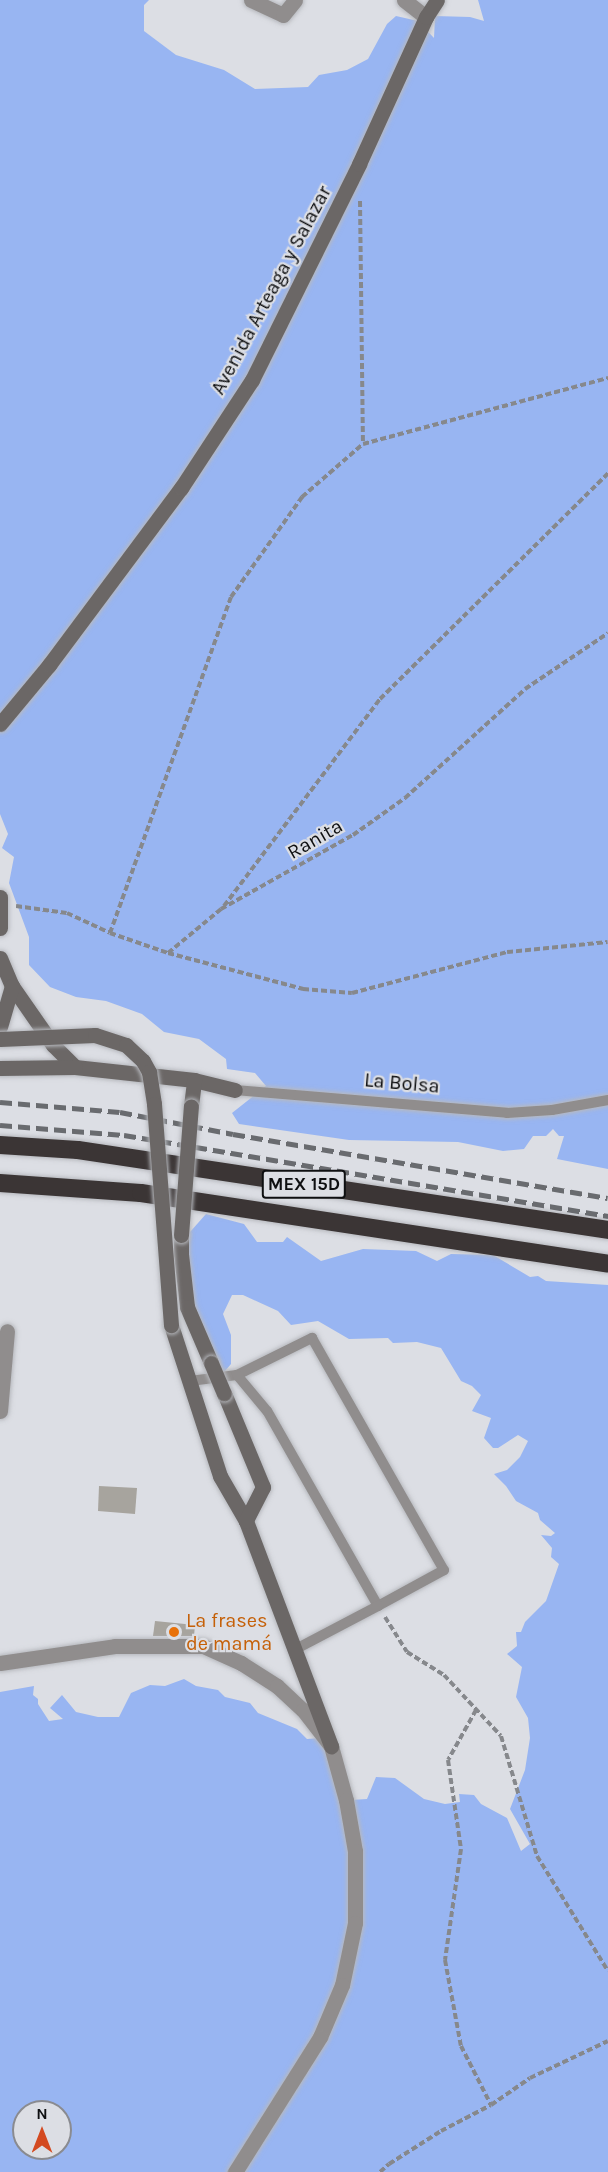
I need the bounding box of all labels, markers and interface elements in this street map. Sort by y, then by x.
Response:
street label: Avenida Arteaga y Salazar [206,181,336,399]
street label: Ranita [283,814,347,864]
street label: La Bolsa [363,1068,441,1098]
road number: MEX 15D [260,1169,348,1199]
place label: La frases de mamá [186,1608,272,1655]
marker: La frases de mamá [167,1625,181,1639]
north arrow [12,2100,72,2160]
text: N [36,2104,48,2123]

